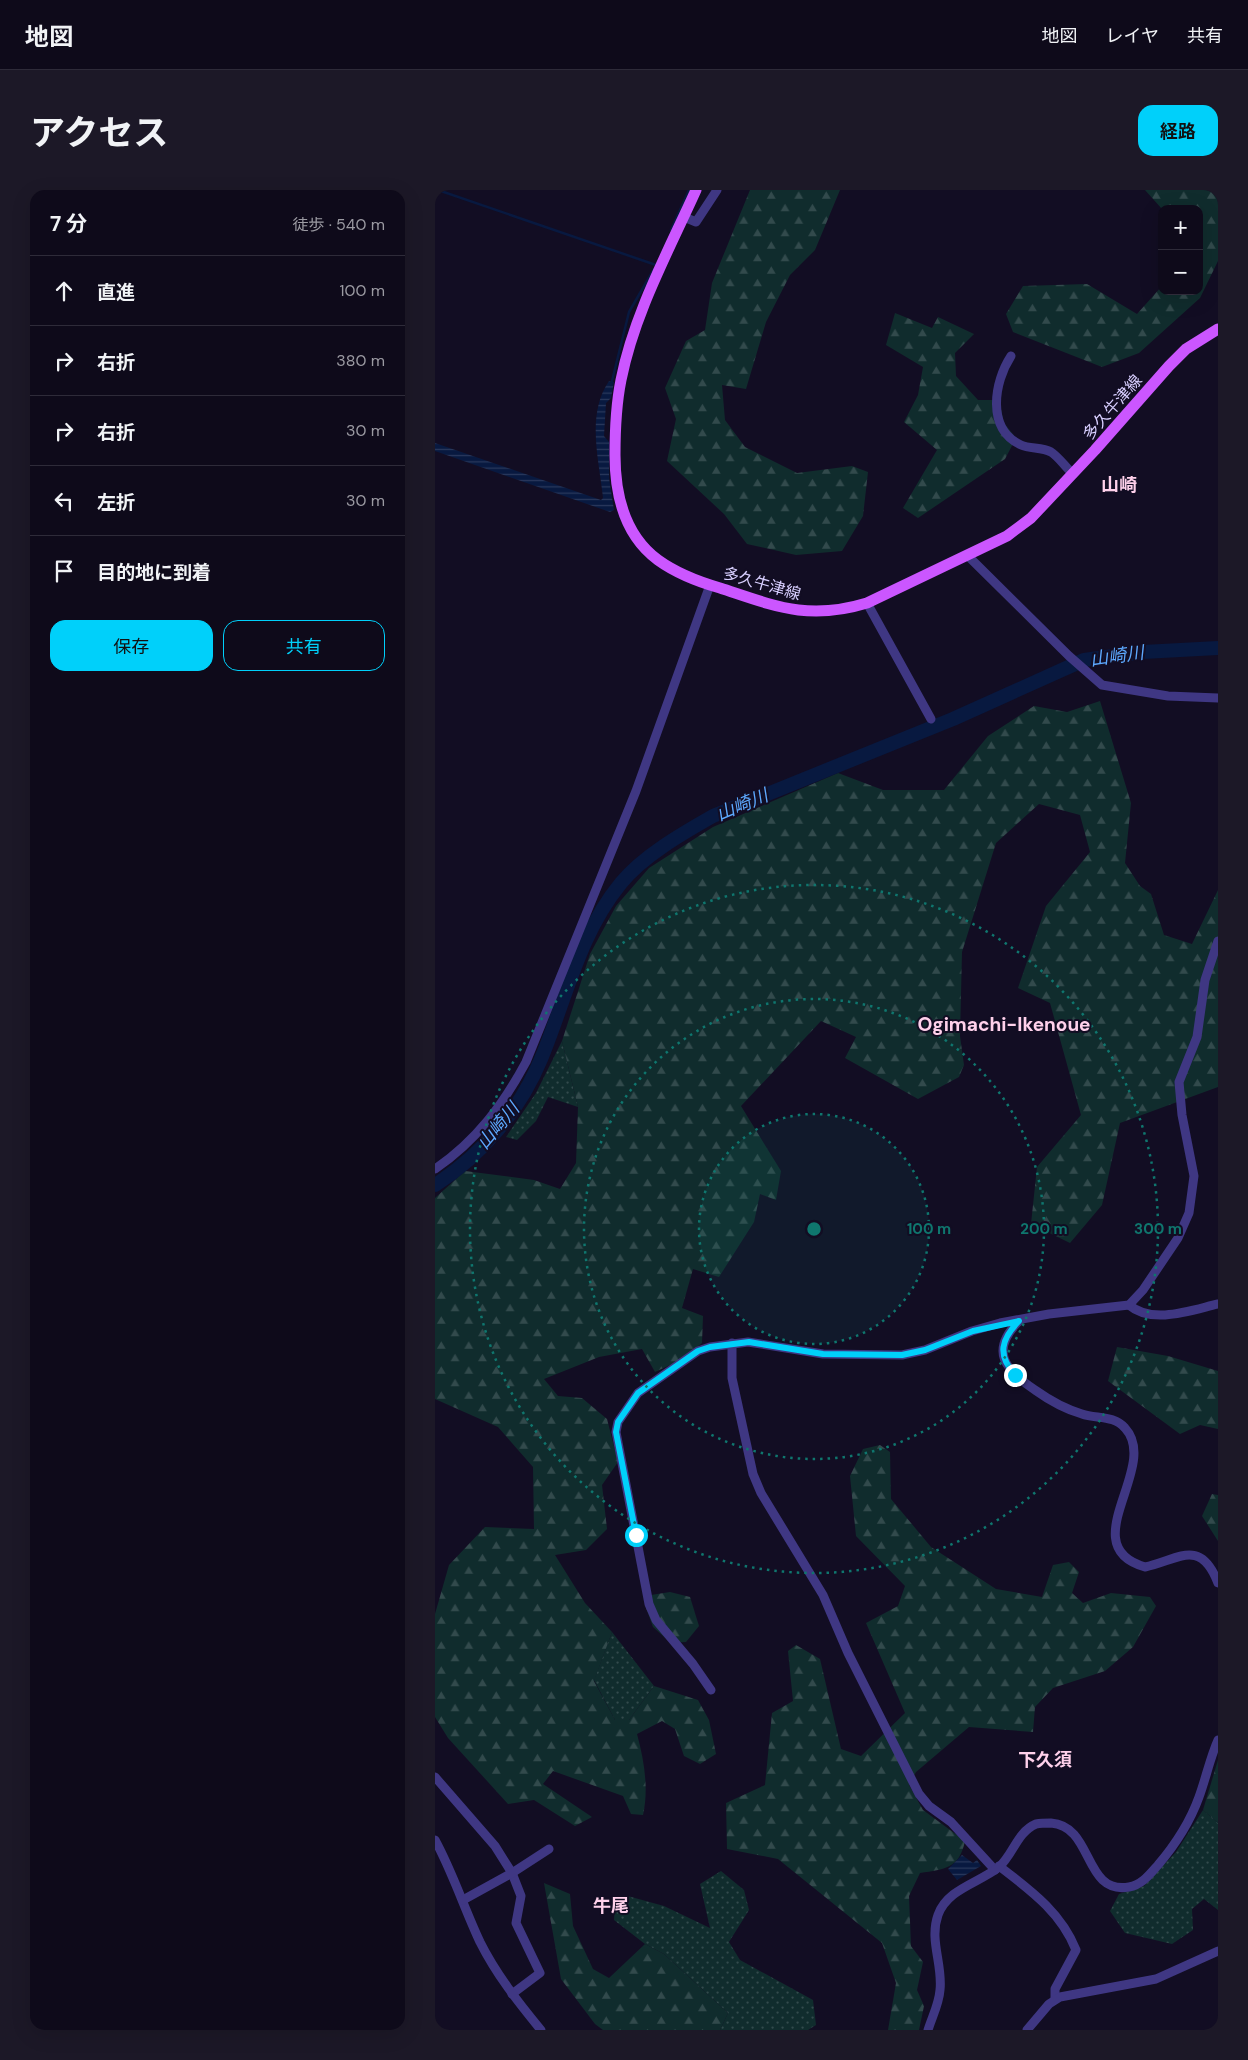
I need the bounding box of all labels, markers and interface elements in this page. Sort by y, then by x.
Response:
text: 地図 [25,21,73,52]
text: 地図 [1042,24,1078,48]
text: レイヤ [1106,24,1159,48]
text: 共有 [1187,24,1223,48]
button: 経路 [1138,105,1218,156]
text: アクセス [30,110,168,156]
map controls [1158,205,1203,295]
button: + [1158,205,1203,250]
text: 7 分 [50,210,87,238]
text: 徒歩 · 540 m [292,214,385,235]
button: − [1158,250,1203,295]
icon: ahead [50,277,78,305]
text: 直進 [97,280,135,305]
text: 100 m [340,280,385,301]
icon: right [50,347,78,375]
text: 右折 [97,350,135,375]
text: 380 m [336,350,385,371]
street label: 多久牛津線 [1078,370,1147,444]
icon: right [50,417,78,445]
text: 右折 [97,420,135,445]
text: 30 m [346,420,385,441]
district label: 山崎 [1101,473,1137,497]
icon: left [50,487,78,515]
text: 左折 [97,490,135,515]
text: 30 m [346,490,385,511]
icon: arrive [50,557,78,585]
text: 目的地に到着 [97,560,211,585]
street label: 多久牛津線 [721,562,803,605]
button: 保存 [50,620,213,671]
button: 共有 [223,620,385,671]
water label: 山崎川 [1089,640,1147,672]
water label: 山崎川 [712,783,773,827]
district label: Ogimachi-Ikenoue [917,1012,1091,1037]
water label: 山崎川 [471,1096,526,1154]
text: 100 m [907,1219,951,1239]
text: 200 m [1020,1219,1068,1239]
text: 300 m [1134,1219,1182,1239]
centre of rings [805,1220,823,1238]
route end [1004,1364,1027,1387]
route start [625,1524,648,1547]
district label: 下久須 [1018,1748,1072,1772]
district label: 牛尾 [593,1894,629,1918]

